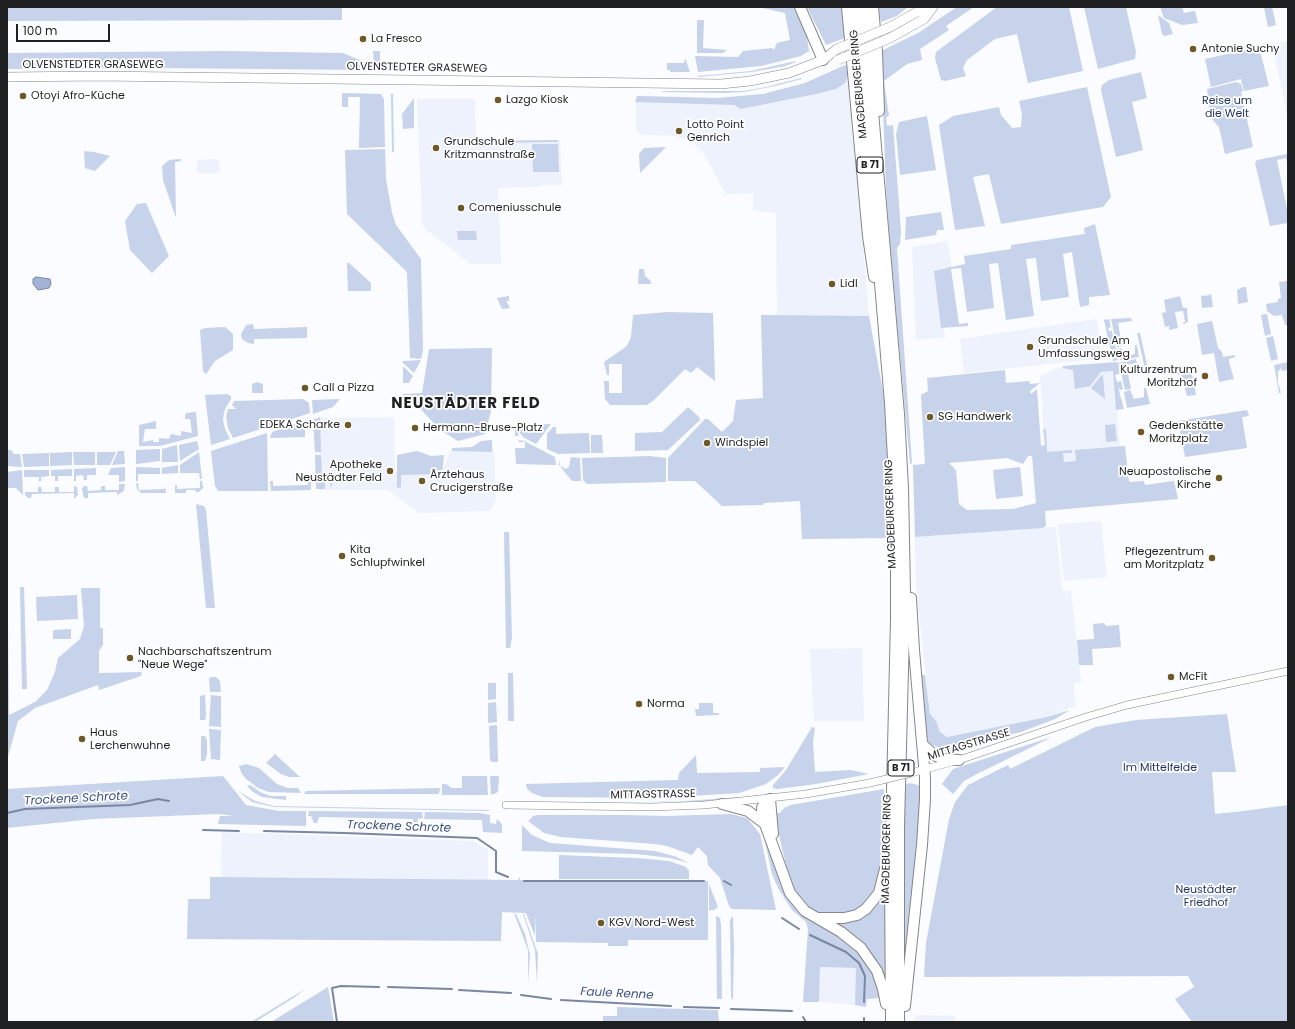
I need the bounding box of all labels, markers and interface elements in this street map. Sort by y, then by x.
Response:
scale bar [18,16,112,42]
text: 100 m [23,22,57,39]
street label: MAGDEBURGER RING [848,29,870,139]
place label: La Fresco [371,32,422,46]
marker: La Fresco [358,34,368,44]
place label: Antonie Suchy [1201,42,1279,56]
marker: Antonie Suchy [1188,44,1198,54]
street label: OLVENSTEDTER GRASEWEG [23,58,163,72]
street label: OLVENSTEDTER GRASEWEG [346,60,488,76]
place label: Otoyi Afro-Küche [31,89,125,103]
marker: Otoyi Afro-Küche [18,91,28,101]
place label: Lazgo Kiosk [506,93,568,107]
park label: Reise um die Welt [1202,94,1252,120]
marker: Lazgo Kiosk [493,95,503,105]
place label: Lotto Point Genrich [687,118,744,144]
marker: Lotto Point Genrich [674,126,684,136]
place label: Grundschule Kritzmannstraße [444,135,535,161]
marker: Grundschule Kritzmannstraße [431,143,441,153]
road number: B 71 [857,157,883,173]
place label: Comeniusschule [469,201,561,215]
marker: Comeniusschule [456,203,466,213]
place label: Lidl [840,277,858,291]
marker: Lidl [827,279,837,289]
place label: Grundschule Am Umfassungsweg [1038,334,1130,360]
marker: Grundschule Am Umfassungsweg [1025,342,1035,352]
place label: Kulturzentrum Moritzhof [1120,363,1197,389]
marker: Kulturzentrum Moritzhof [1200,371,1210,381]
place label: Call a Pizza [313,381,374,395]
marker: Call a Pizza [300,383,310,393]
district label: NEUSTÄDTER FELD [391,395,541,413]
place label: SG Handwerk [938,410,1011,424]
marker: SG Handwerk [925,412,935,422]
place label: EDEKA Scharke [260,418,340,432]
place label: Gedenkstätte Moritzplatz [1149,419,1223,445]
marker: EDEKA Scharke [343,420,353,430]
place label: Hermann-Bruse-Platz [423,421,542,435]
marker: Hermann-Bruse-Platz [410,423,420,433]
marker: Gedenkstätte Moritzplatz [1136,427,1146,437]
place label: Windspiel [715,436,768,450]
marker: Windspiel [702,438,712,448]
place label: Apotheke Neustädter Feld [295,458,382,484]
street label: MAGDEBURGER RING [882,459,900,569]
place label: Neuapostolische Kirche [1119,465,1211,491]
marker: Apotheke Neustädter Feld [385,466,395,476]
place label: Ärztehaus Crucigerstraße [430,468,513,494]
marker: Neuapostolische Kirche [1214,473,1224,483]
marker: Ärztehaus Crucigerstraße [417,476,427,486]
place label: Kita Schlupfwinkel [350,543,425,569]
place label: Pflegezentrum am Moritzplatz [1123,545,1204,571]
marker: Kita Schlupfwinkel [337,551,347,561]
marker: Pflegezentrum am Moritzplatz [1207,553,1217,563]
place label: Nachbarschaftszentrum "Neue Wege" [138,645,271,671]
marker: Nachbarschaftszentrum "Neue Wege" [125,653,135,663]
place label: McFit [1179,670,1207,684]
marker: McFit [1166,672,1176,682]
place label: Norma [647,697,685,711]
marker: Norma [634,699,644,709]
place label: Haus Lerchenwuhne [90,726,170,752]
street label: MITTAGSTRASSE [926,726,1012,764]
marker: Haus Lerchenwuhne [77,734,87,744]
road number: B 71 [888,760,914,776]
park label: Im Mittelfelde [1123,761,1197,775]
street label: MITTAGSTRASSE [610,788,696,802]
water label: Trockene Schrote [24,789,128,809]
street label: MAGDEBURGER RING [879,794,895,904]
water label: Trockene Schrote [347,818,451,836]
park label: Neustädter Friedhof [1175,883,1237,909]
place label: KGV Nord-West [609,916,694,930]
marker: KGV Nord-West [596,918,606,928]
water label: Faule Renne [580,985,654,1003]

